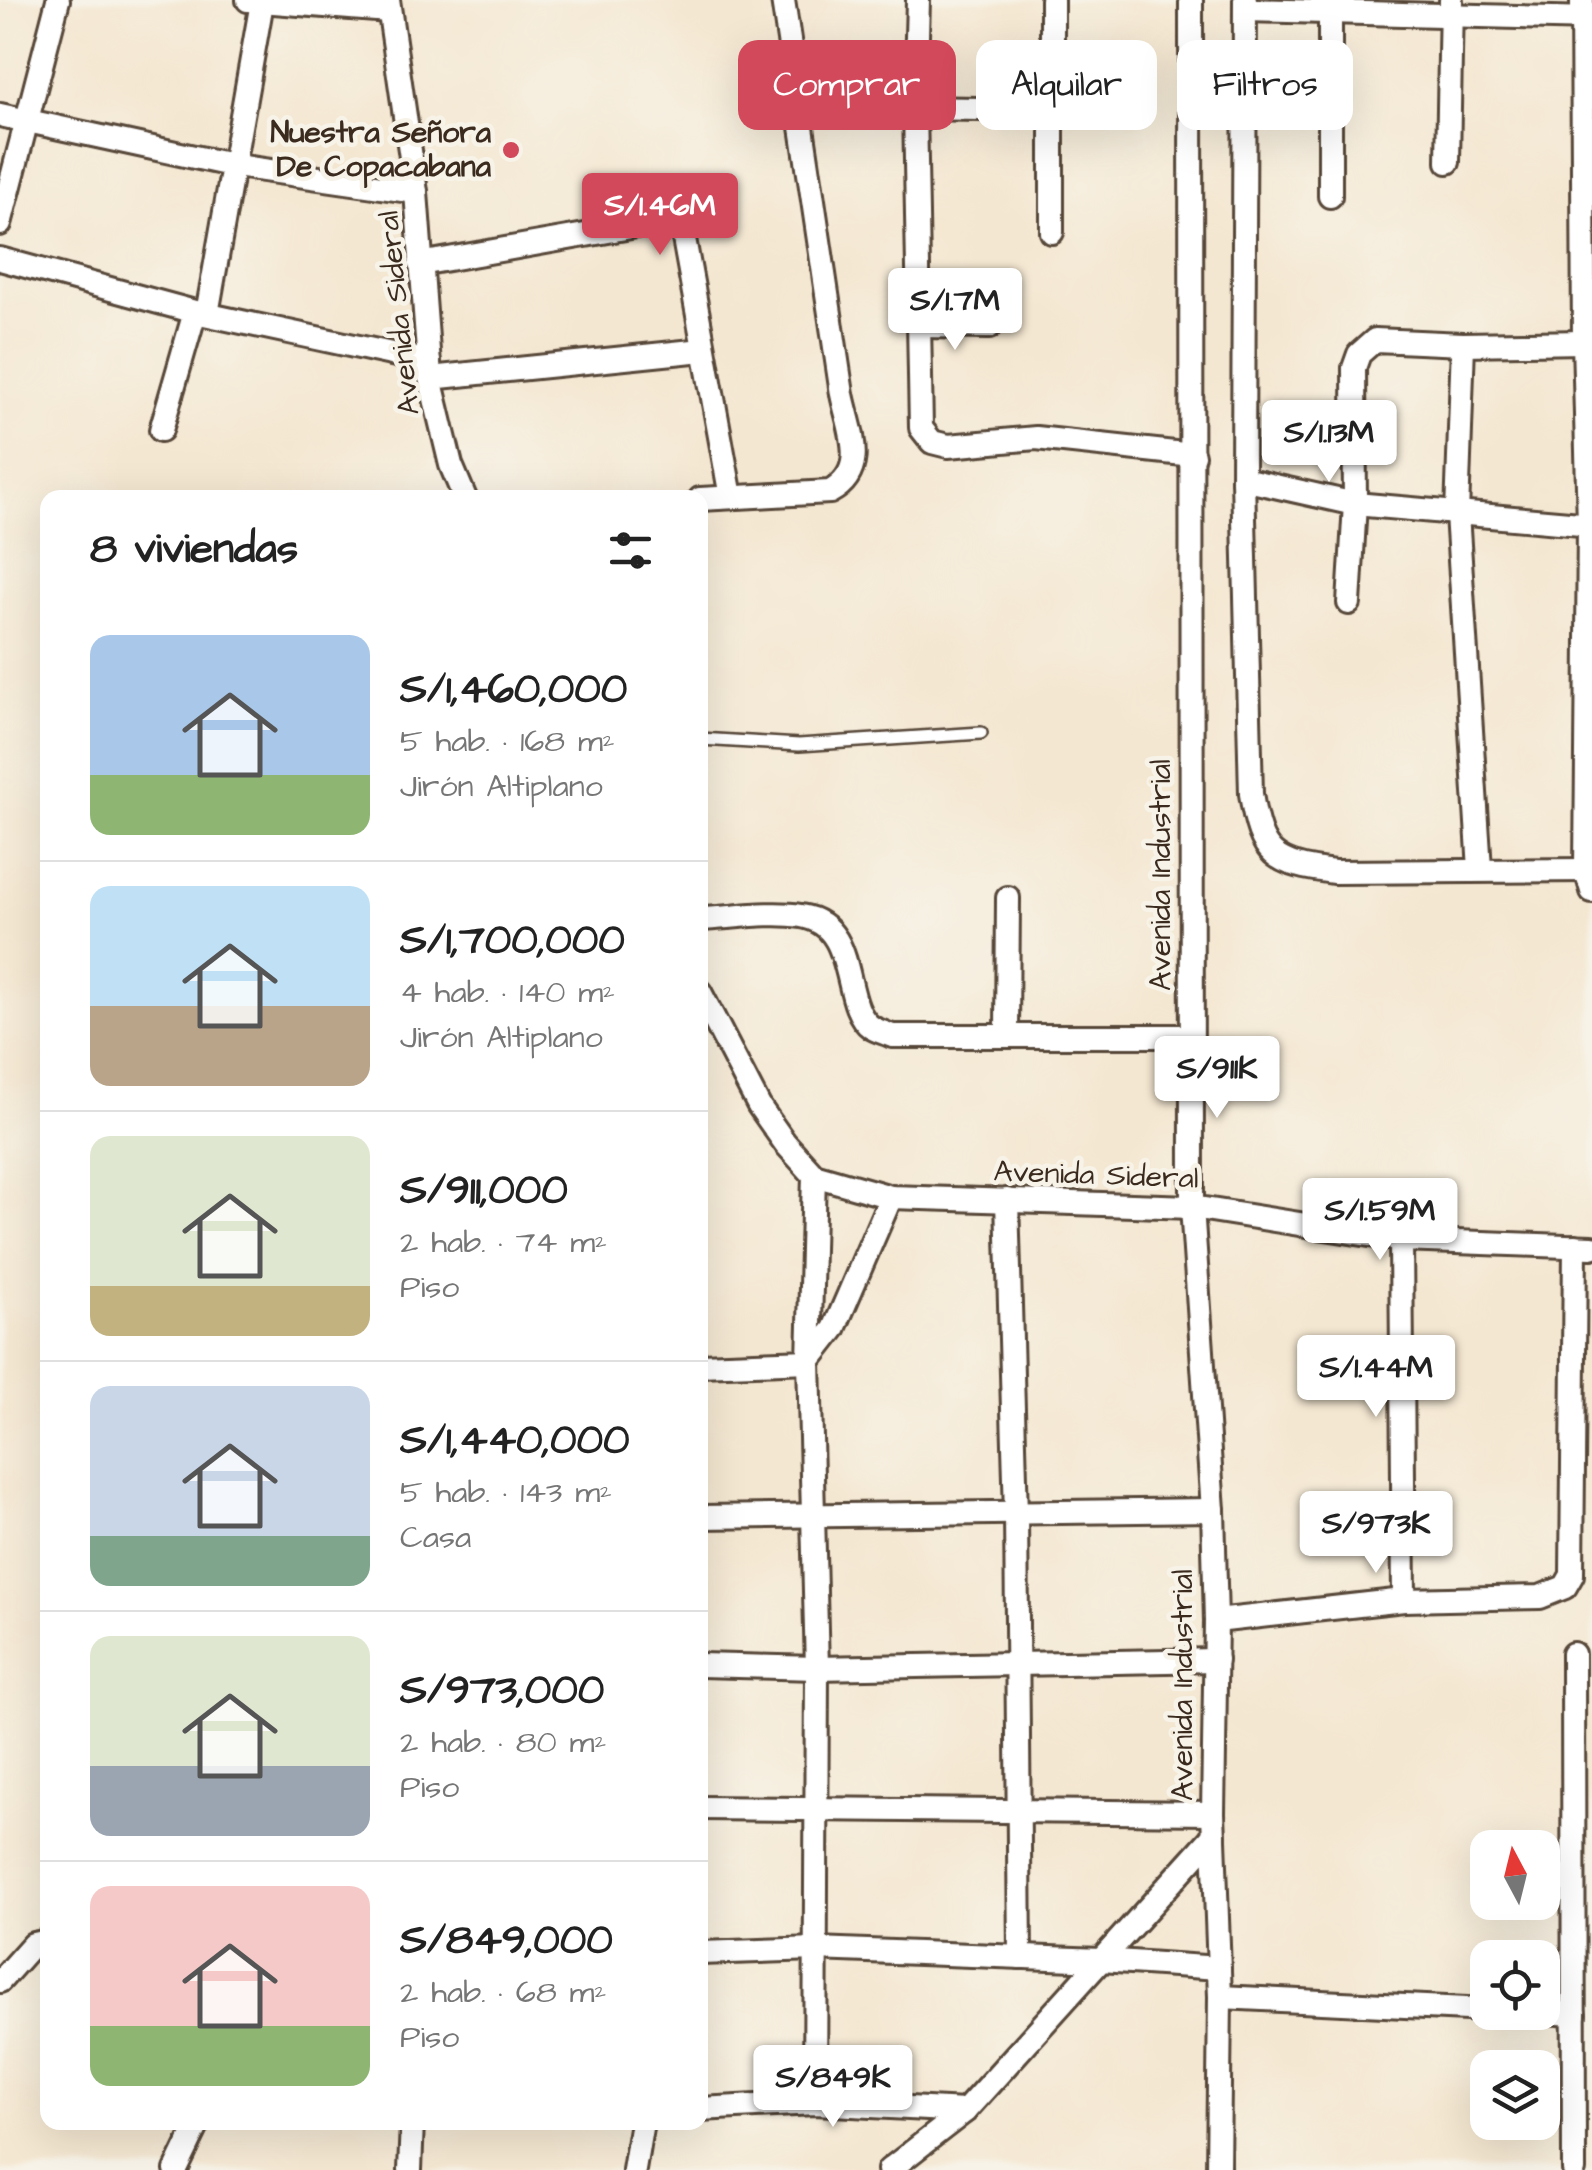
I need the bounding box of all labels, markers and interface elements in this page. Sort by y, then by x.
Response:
chip: Comprar [738,40,956,130]
chip: Alquilar [976,40,1157,130]
chip: Filtros [1177,40,1353,130]
place label: Nuestra Señora De Copacabana [271,112,492,189]
marker: Nuestra Señora De Copacabana [500,139,522,161]
pin: S/1.46M [568,173,752,258]
text: S/1.46M [604,183,716,228]
street label: Avenida Sideral [367,209,431,417]
pin: S/1.7M [874,268,1036,353]
text: S/1.7M [910,278,1000,323]
pin: S/1.13M [1237,400,1421,485]
text: S/1.13M [1284,410,1374,455]
text: 8 viviendas [90,521,298,579]
icon: filters [603,523,658,578]
text: S/1,460,000 [400,661,627,719]
icon: home [170,675,290,795]
text: 5 hab. · 168 m² [400,719,615,764]
street label: Avenida Industrial [1140,759,1182,991]
text: Jirón Altiplano [400,764,603,809]
text: S/1,700,000 [400,912,625,970]
icon: home [170,926,290,1046]
text: 4 hab. · 140 m² [400,970,615,1015]
text: Jirón Altiplano [400,1015,603,1060]
pin: S/911K [1136,1036,1298,1121]
text: S/911K [1177,1046,1257,1091]
street label: Avenida Sideral [993,1150,1199,1200]
text: S/911,000 [400,1162,568,1220]
icon: home [170,1176,290,1296]
pin: S/1.59M [1288,1178,1472,1263]
text: S/1.59M [1324,1188,1436,1233]
text: 2 hab. · 74 m² [400,1220,607,1265]
text: Piso [400,1265,459,1310]
pin: S/1.44M [1284,1335,1468,1420]
text: S/1.44M [1319,1345,1433,1390]
text: S/1,440,000 [400,1412,630,1470]
icon: home [170,1426,290,1546]
text: 5 hab. · 143 m² [400,1470,612,1515]
pin: S/973K [1295,1491,1457,1576]
text: S/973K [1322,1501,1430,1546]
text: Casa [400,1515,471,1560]
street label: Avenida Industrial [1162,1569,1204,1801]
text: S/973,000 [400,1662,604,1720]
icon: home [170,1676,290,1796]
text: 2 hab. · 80 m² [400,1720,607,1765]
text: Piso [400,1765,459,1810]
north arrow [1470,1830,1560,1920]
map controls [1470,1830,1560,2140]
text: S/849,000 [400,1912,613,1970]
icon: home [170,1926,290,2046]
button: locate [1470,1940,1560,2030]
text: 2 hab. · 68 m² [400,1970,606,2015]
text: Piso [400,2015,459,2060]
pin: S/849K [752,2045,914,2130]
button: layers [1470,2050,1560,2140]
text: S/849K [775,2055,891,2100]

